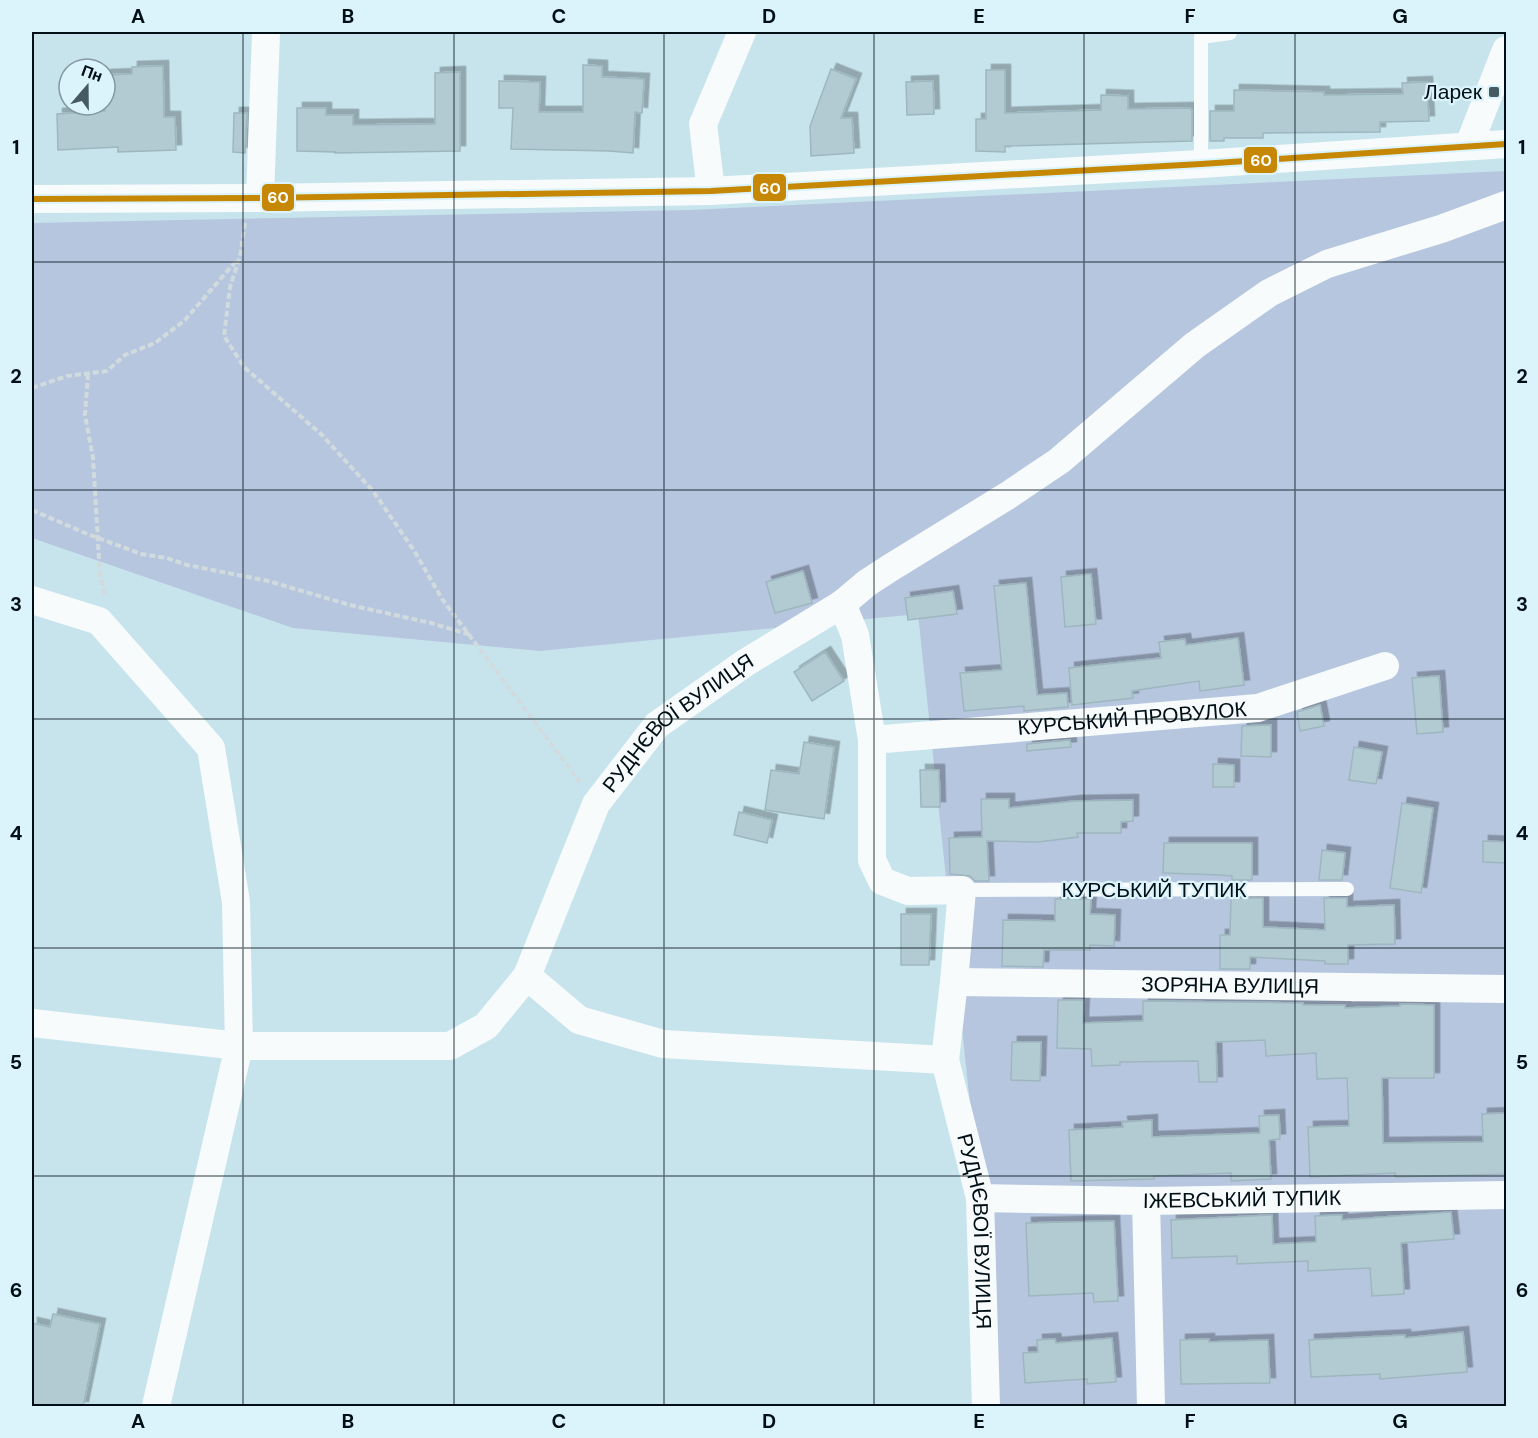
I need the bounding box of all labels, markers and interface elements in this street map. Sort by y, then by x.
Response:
text: A [131,3,145,29]
text: B [342,3,354,29]
text: C [552,3,566,29]
text: D [762,3,776,29]
text: E [973,3,985,29]
text: F [1184,3,1196,29]
text: G [1392,3,1408,29]
north arrow [57,57,117,117]
text: Пн [78,60,105,87]
place label: Ларек [1424,78,1483,106]
marker: Ларек [1487,85,1501,99]
text: 1 [12,134,20,160]
text: 1 [1518,134,1526,160]
line badge: 60 [1243,146,1278,174]
text: 60 [1250,150,1272,171]
line badge: 60 [752,173,787,202]
text: 60 [759,178,781,199]
line badge: 60 [261,183,295,212]
text: 60 [267,187,289,208]
text: 2 [10,363,22,389]
text: 2 [1516,363,1528,389]
text: 3 [10,591,22,617]
text: 3 [1516,591,1528,617]
street label: РУДНЄВОЇ ВУЛИЦЯ [596,647,759,798]
street label: КУРСЬКИЙ ПРОВУЛОК [1016,695,1249,742]
text: 4 [10,820,23,846]
text: 4 [1516,820,1529,846]
street label: КУРСЬКИЙ ТУПИК [1061,876,1247,904]
street label: ЗОРЯНА ВУЛИЦЯ [1141,970,1319,1001]
text: 5 [10,1049,22,1075]
text: 5 [1516,1049,1528,1075]
street label: РУДНЄВОЇ ВУЛИЦЯ [950,1131,998,1330]
street label: ІЖЕВСЬКИЙ ТУПИК [1143,1184,1342,1215]
text: 6 [10,1277,22,1303]
text: 6 [1516,1277,1528,1303]
text: A [131,1408,145,1434]
text: B [342,1408,354,1434]
text: C [552,1408,566,1434]
text: D [762,1408,776,1434]
text: E [973,1408,985,1434]
text: F [1184,1408,1196,1434]
text: G [1392,1408,1408,1434]

